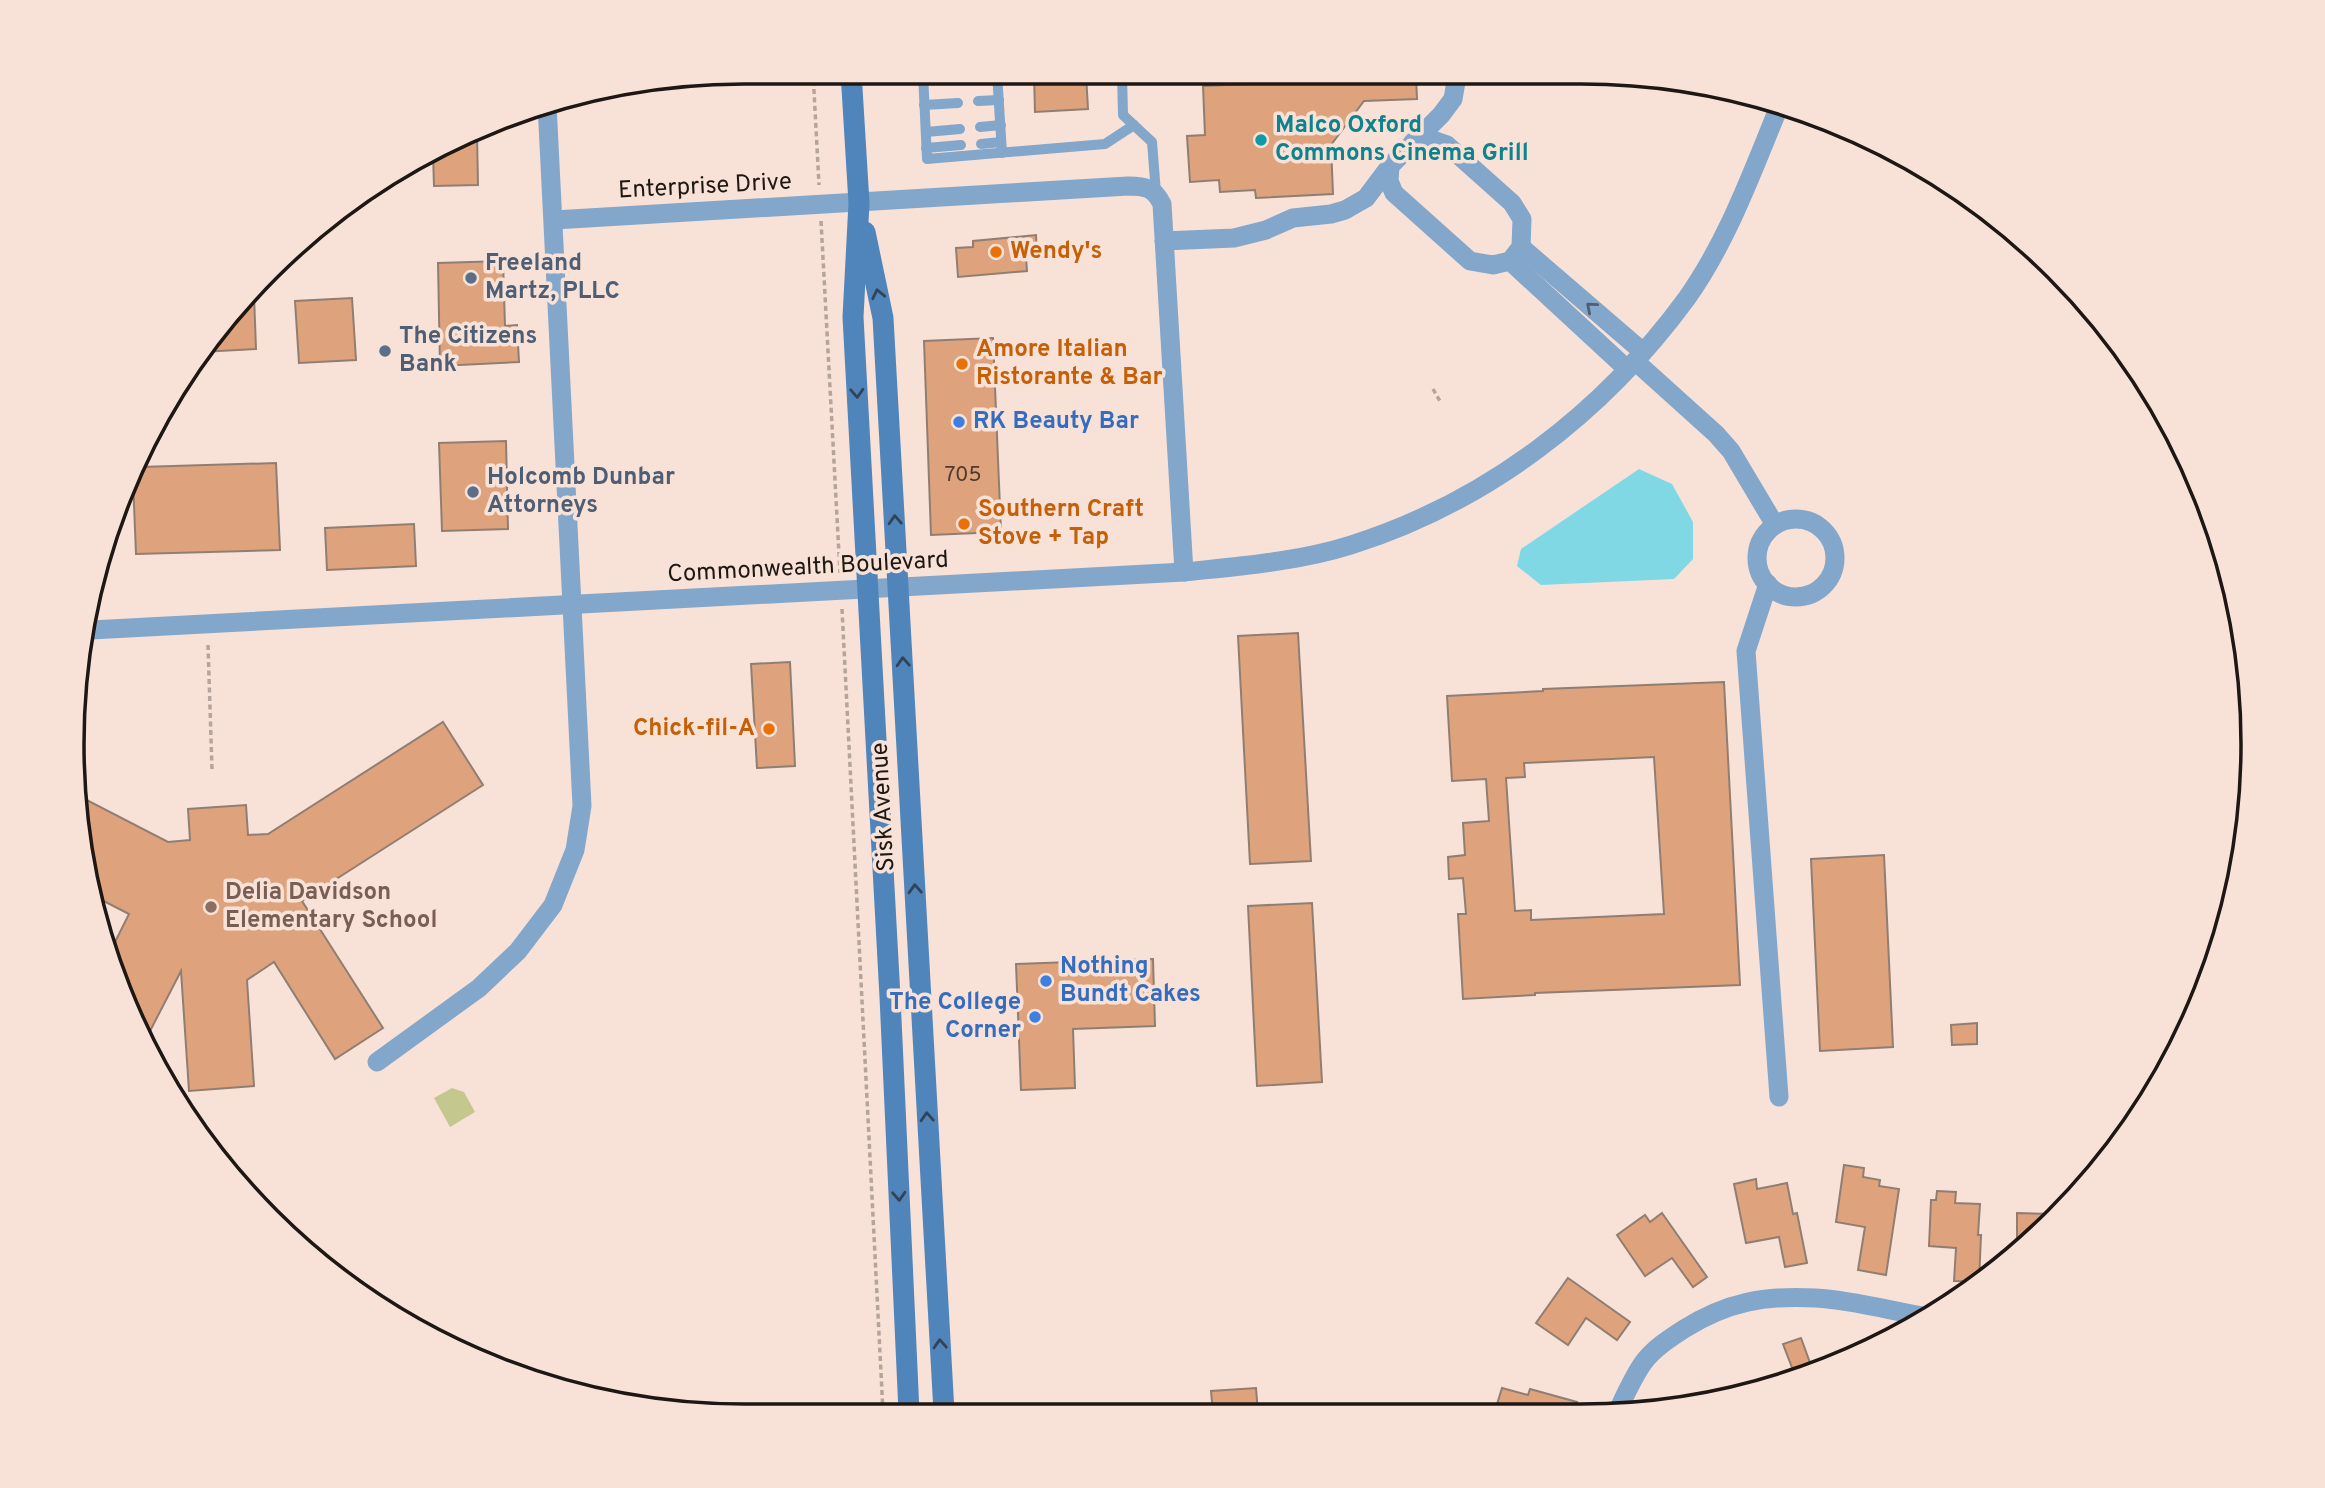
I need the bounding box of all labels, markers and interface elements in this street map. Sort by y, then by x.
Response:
place label: Malco Oxford Commons Cinema Grill [1275,111,1529,169]
marker: Malco Oxford Commons Cinema Grill [1253,132,1269,148]
street label: Enterprise Drive [617,167,793,207]
place label: Wendy's [1010,237,1102,267]
marker: Wendy's [988,244,1004,260]
place label: Freeland Martz, PLLC [485,249,620,307]
marker: Freeland Martz, PLLC [463,270,479,286]
one-way arrow [872,288,887,300]
one-way arrow [1586,303,1599,315]
place label: The Citizens Bank [399,322,537,380]
place label: Amore Italian Ristorante & Bar [976,335,1163,393]
marker: The Citizens Bank [377,343,393,359]
marker: Amore Italian Ristorante & Bar [954,356,970,372]
one-way arrow [849,388,864,399]
place label: RK Beauty Bar [973,407,1139,437]
marker: RK Beauty Bar [951,414,967,430]
house number: 705 [945,462,981,489]
place label: Holcomb Dunbar Attorneys [487,463,675,521]
marker: Holcomb Dunbar Attorneys [465,484,481,500]
place label: Southern Craft Stove + Tap [978,495,1144,553]
one-way arrow [888,514,903,525]
marker: Southern Craft Stove + Tap [956,516,972,532]
street label: Commonwealth Boulevard [667,546,949,590]
one-way arrow [896,656,911,667]
place label: Chick-fil-A [633,714,755,744]
marker: Chick-fil-A [761,721,777,737]
street label: Sisk Avenue [866,742,902,872]
place label: Delia Davidson Elementary School [225,878,437,936]
one-way arrow [907,884,922,895]
marker: Delia Davidson Elementary School [203,899,219,915]
place label: Nothing Bundt Cakes [1060,952,1201,1010]
marker: Nothing Bundt Cakes [1038,973,1054,989]
place label: The College Corner [889,988,1021,1046]
marker: The College Corner [1027,1009,1043,1025]
one-way arrow [920,1111,935,1122]
one-way arrow [891,1191,906,1202]
one-way arrow [932,1338,947,1349]

